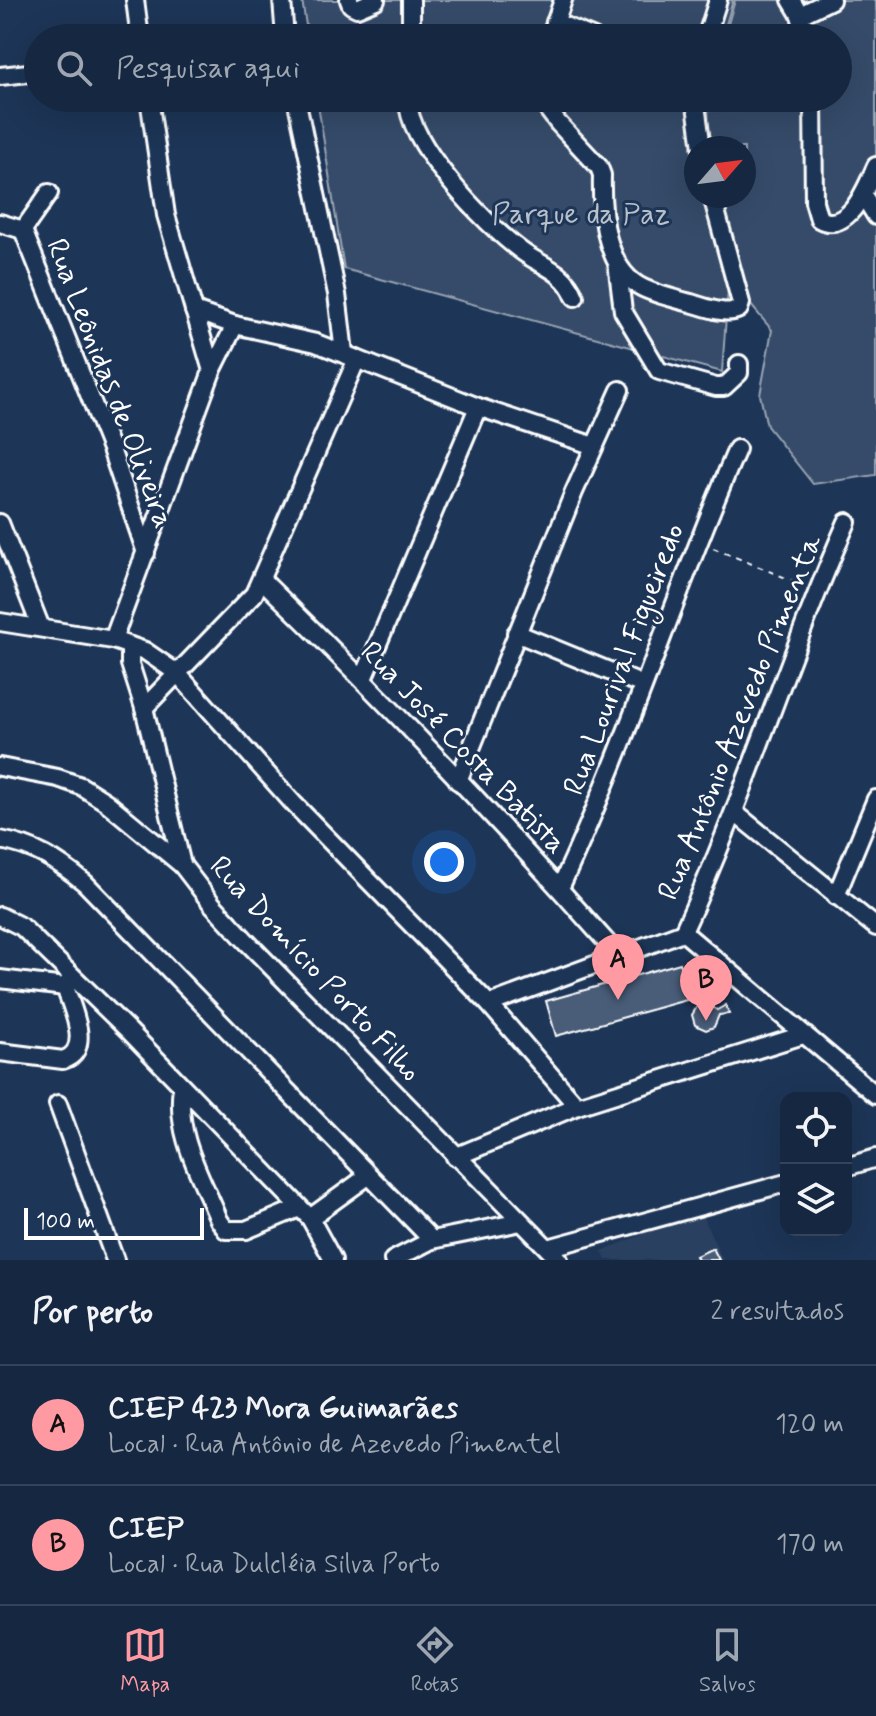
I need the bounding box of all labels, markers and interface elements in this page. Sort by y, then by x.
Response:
search box [24,24,852,112]
icon: search [52,46,96,90]
text: Pesquisar aqui [116,49,300,88]
north arrow [684,136,756,208]
park label: Parque da Paz [492,195,670,234]
street label: Rua Leônidas de Oliveira [36,233,183,534]
street label: Rua Lourival Figueiredo [555,518,696,802]
street label: Rua Antônio Azevedo Pimenta [649,528,832,906]
street label: Rua José Costa Batista [351,633,575,863]
your location [424,842,464,882]
street label: Rua Domício Porto Filho [200,848,430,1090]
pin: A [592,934,644,1000]
pin: B [680,955,732,1021]
map controls [780,1092,852,1236]
button: locate [780,1092,852,1164]
button: layers [780,1164,852,1236]
scale bar [24,1204,204,1240]
text: 100 m [36,1208,95,1236]
text: Por perto [32,1290,153,1335]
text: 2 resultados [711,1295,844,1329]
text: CIEP 423 Mora Guimarães [108,1389,458,1428]
text: A [49,1408,67,1442]
text: 120 m [775,1408,844,1442]
text: Local · Rua Antônio de Azevedo Pimentel [108,1428,561,1462]
text: CIEP [108,1509,184,1548]
text: B [50,1528,66,1562]
text: 170 m [776,1528,844,1562]
text: Local · Rua Dulcléia Silva Porto [108,1548,440,1582]
tab: Mapa [120,1623,170,1699]
tab: Rotas [411,1623,459,1699]
tab: Salvos [699,1623,756,1699]

